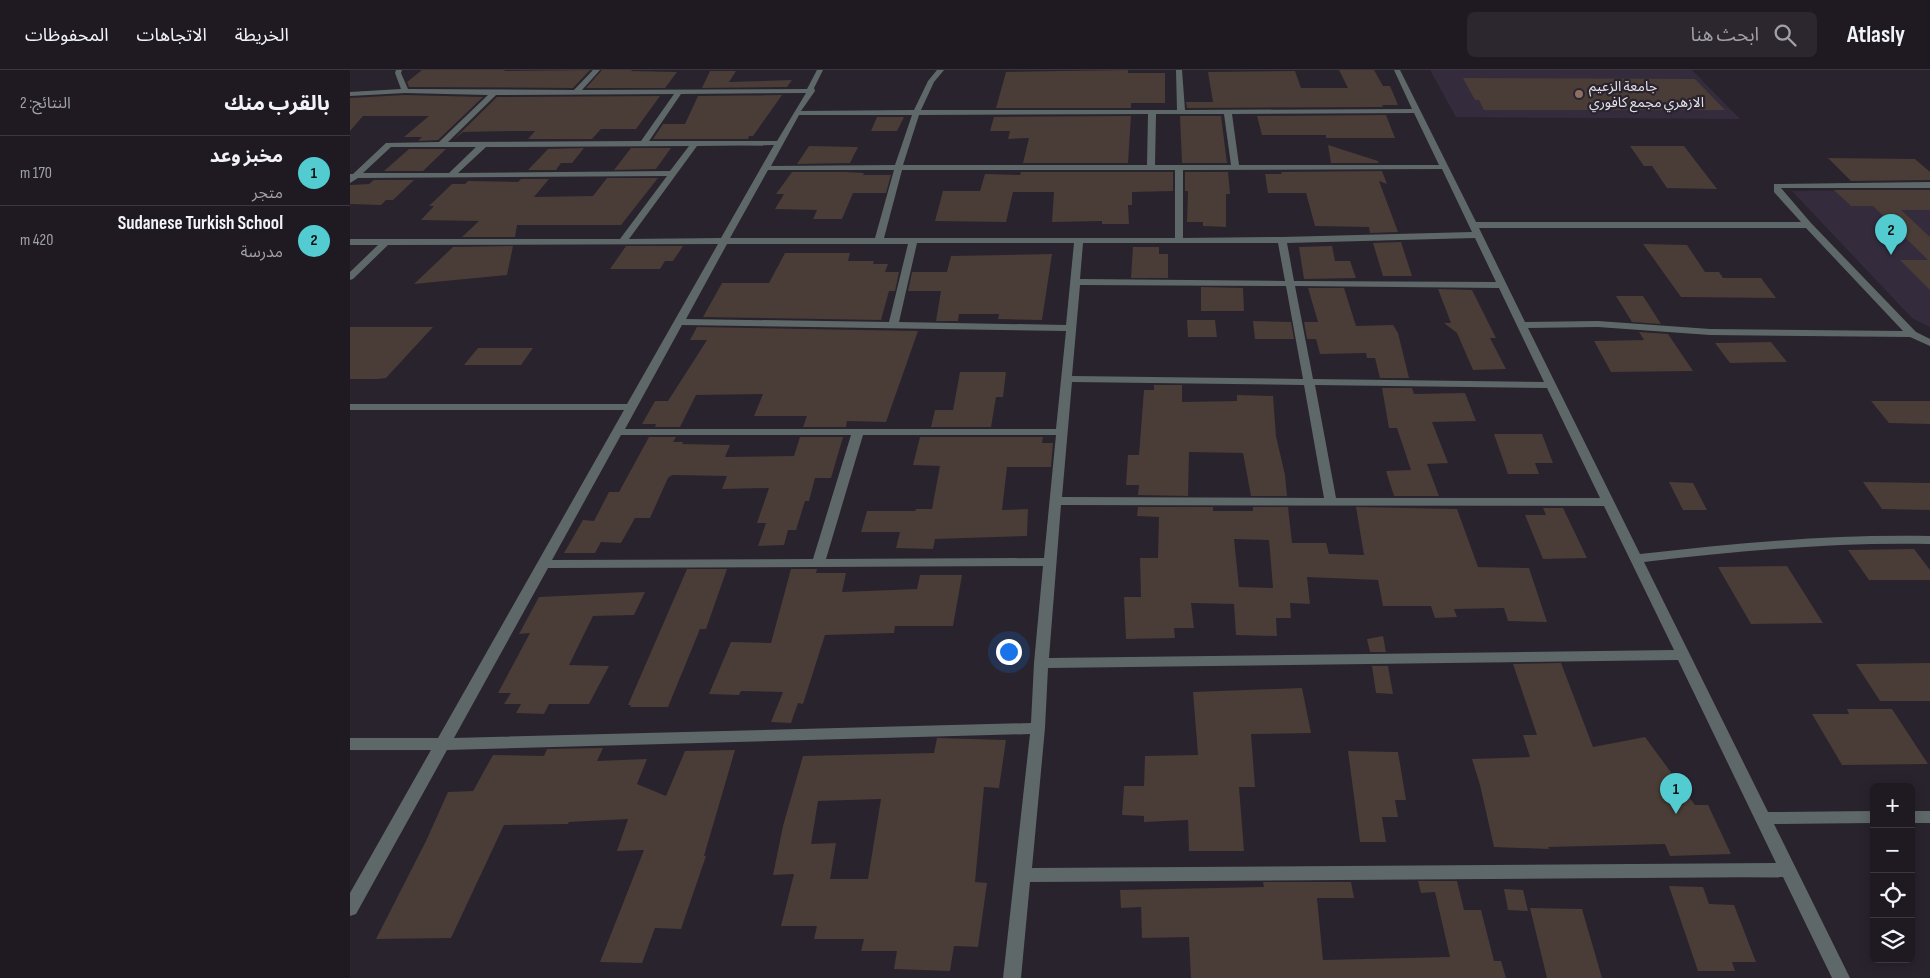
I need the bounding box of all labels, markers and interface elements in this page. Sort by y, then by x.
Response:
search box [1467,12,1817,57]
text: Atlasly [1847,20,1905,49]
icon: search [1771,21,1799,49]
text: ابحث هنا [1691,24,1759,47]
text: المحفوظات [25,25,109,46]
text: الاتجاهات [137,25,207,46]
text: الخريطة [235,25,289,46]
place label: جامعة الزعيم الازهري مجمع كافوري [1589,78,1704,113]
marker: جامعة الزعيم الازهري مجمع كافوري [1573,88,1585,100]
text: بالقرب منك [224,91,330,116]
text: النتائج: 2 [20,94,71,113]
text: مخبز وعد [210,145,283,168]
text: 170 m [20,164,52,183]
text: 1 [311,164,317,183]
text: متجر [252,184,283,203]
text: Sudanese Turkish School [118,212,283,235]
pin: 2 [1875,214,1907,255]
text: 420 m [20,231,53,250]
text: 2 [311,231,318,250]
text: مدرسة [240,243,283,262]
your location [996,639,1022,665]
pin: 1 [1660,773,1692,814]
map controls [1870,783,1915,963]
button: + [1870,783,1915,828]
button: − [1870,828,1915,873]
button: locate [1870,873,1915,918]
button: layers [1870,918,1915,963]

